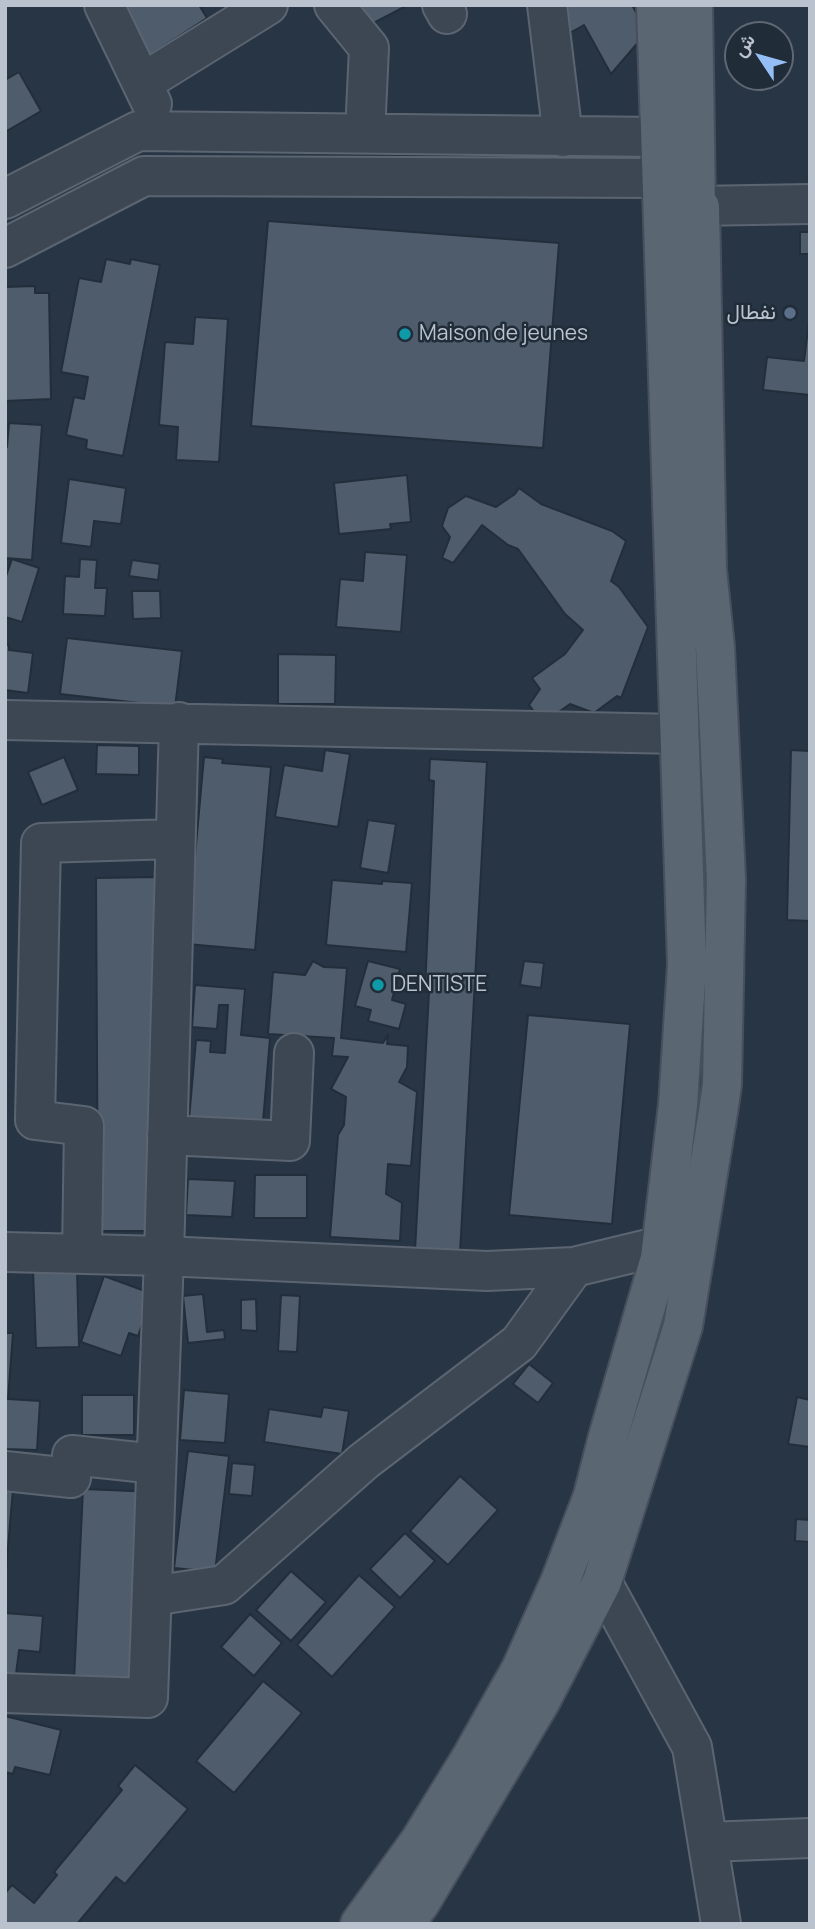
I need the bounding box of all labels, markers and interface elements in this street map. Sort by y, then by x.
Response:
north arrow [724,21,794,91]
text: ش [726,28,761,62]
place label: نفطال [726,300,776,326]
marker: نفطال [782,305,798,321]
place label: Maison de jeunes [419,321,588,347]
marker: Maison de jeunes [397,326,413,342]
place label: DENTISTE [392,972,487,998]
marker: DENTISTE [370,977,386,993]

